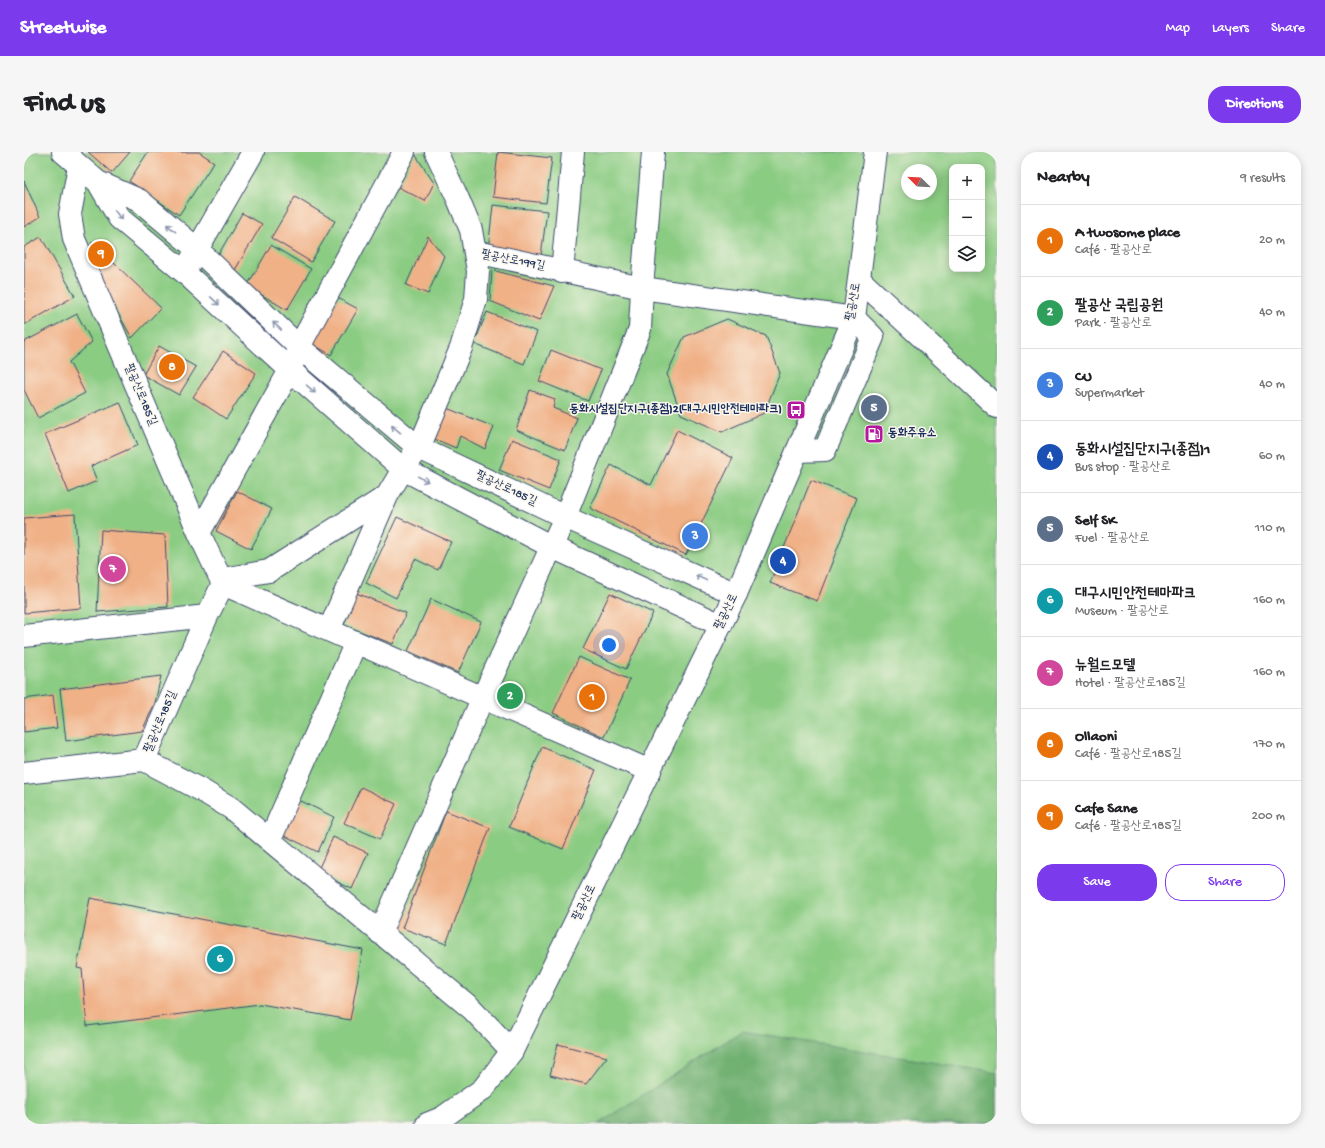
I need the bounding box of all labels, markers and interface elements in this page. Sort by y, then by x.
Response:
text: Streetwise [20,17,106,40]
text: Map [1166,20,1190,37]
text: Layers [1212,20,1249,37]
text: Share [1271,20,1305,37]
button: Directions [1208,86,1301,123]
text: Find us [24,88,104,121]
north arrow [901,164,937,200]
map controls [949,164,985,272]
button: + [949,164,985,200]
text: Nearby [1037,168,1090,188]
text: 9 results [1240,171,1285,186]
button: − [949,200,985,236]
one-way arrow [114,210,122,221]
one-way arrow [166,223,177,232]
text: A twosome place [1075,224,1180,242]
text: 1 [1047,233,1053,248]
text: 20 m [1259,233,1285,248]
button: layers [949,236,985,272]
pin: 9 [88,239,114,269]
text: Café · 팔공산로 [1075,243,1152,258]
street label: 팔공산로199길 [480,247,547,274]
street label: 팔공산로 [843,282,864,322]
one-way arrow [210,296,220,305]
text: 팔공산 국립공원 [1075,297,1163,315]
text: 2 [1047,305,1053,320]
text: 40 m [1259,305,1285,320]
text: Park · 팔공산로 [1075,316,1152,331]
one-way arrow [272,322,282,331]
pin: 8 [159,352,185,382]
street label: 팔공산로185길 [121,361,160,428]
text: CU [1075,368,1092,386]
text: 3 [1047,377,1053,392]
text: 40 m [1259,377,1285,392]
one-way arrow [306,384,317,393]
text: Supermarket [1075,386,1144,401]
pin: 5 [861,393,887,423]
bus stop icon: 동화시설집단지구(종점)2(대구시민안전테마파크) [785,399,807,421]
place label: 동화시설집단지구(종점)2(대구시민안전테마파크) [569,402,782,417]
fuel station icon: 동화주유소 [863,423,885,445]
one-way arrow [391,424,402,433]
place label: 동화주유소 [888,426,937,441]
text: 동화시설집단지구(종점)1 [1075,441,1210,459]
text: 4 [1047,449,1053,464]
text: 60 m [1259,449,1285,464]
text: Bus stop · 팔공산로 [1075,460,1171,475]
street label: 팔공산로185길 [473,468,540,509]
one-way arrow [417,476,429,483]
text: Self SK [1075,512,1116,530]
pin: 3 [682,521,708,551]
text: 5 [1047,521,1053,536]
text: 110 m [1255,521,1285,536]
text: Fuel · 팔공산로 [1075,531,1149,546]
pin: 4 [770,546,796,576]
pin: 7 [100,554,126,584]
one-way arrow [695,574,707,581]
text: 대구시민안전테마파크 [1075,585,1196,603]
street label: 팔공산로 [711,591,742,632]
text: 6 [1047,593,1053,608]
text: 160 m [1253,593,1285,608]
text: Museum · 팔공산로 [1075,604,1169,619]
your location [599,635,619,655]
text: 뉴월드모텔 [1075,657,1135,675]
text: 7 [1047,665,1053,680]
text: 160 m [1253,665,1285,680]
text: Hotel · 팔공산로185길 [1075,676,1186,691]
pin: 2 [497,681,523,711]
pin: 1 [579,682,605,712]
street label: 팔공산로185길 [141,688,180,755]
text: Ollaoni [1075,728,1117,746]
text: 8 [1046,737,1054,752]
text: 170 m [1253,737,1285,752]
text: Café · 팔공산로185길 [1075,747,1182,762]
text: Cafe Sane [1075,800,1138,818]
text: 9 [1047,809,1053,824]
text: 200 m [1252,809,1285,824]
text: Café · 팔공산로185길 [1075,819,1182,834]
button: Save [1037,864,1157,901]
button: Share [1165,864,1285,901]
street label: 팔공산로 [569,882,600,923]
pin: 6 [207,944,233,974]

